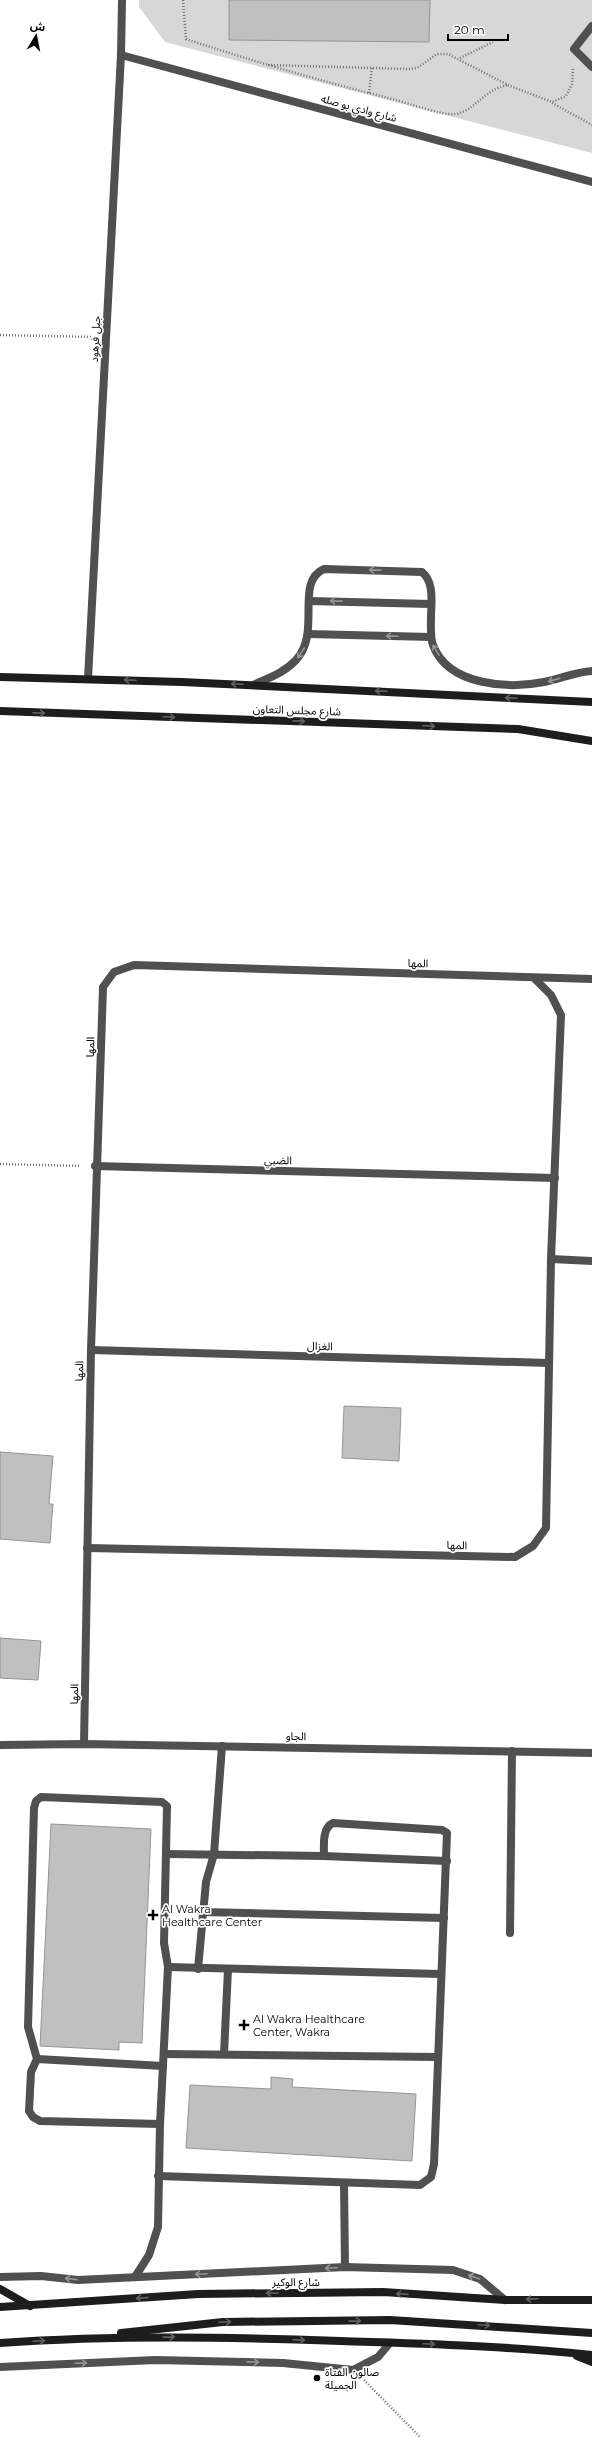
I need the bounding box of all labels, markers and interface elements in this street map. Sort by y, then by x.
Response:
north arrow [16,16,56,56]
scale bar [448,16,508,42]
text: ش [29,18,46,34]
text: 20 m [454,22,485,37]
street label: شارع وادي بو صله [319,91,399,127]
street label: جبل فرهود [87,315,103,363]
one-way arrow [369,566,382,573]
one-way arrow [330,598,343,605]
one-way arrow [386,632,399,640]
one-way arrow [432,644,440,656]
one-way arrow [297,647,305,658]
one-way arrow [124,676,137,684]
one-way arrow [548,677,561,684]
one-way arrow [231,681,244,688]
one-way arrow [375,687,388,694]
one-way arrow [505,694,518,701]
street label: شارع مجلس التعاون [253,701,342,720]
one-way arrow [32,709,45,716]
one-way arrow [162,713,175,721]
one-way arrow [292,717,305,725]
one-way arrow [422,722,435,729]
street label: المها [407,956,429,970]
street label: المها [83,1036,97,1058]
street label: الضبي [264,1153,292,1170]
street label: الغزال [307,1339,333,1353]
street label: المها [72,1361,86,1381]
street label: المها [447,1538,467,1552]
street label: المها [67,1684,81,1704]
street label: الجاو [286,1729,306,1743]
place label: Al Wakra Healthcare Center [162,1902,262,1929]
marker: Al Wakra Healthcare Center [147,1909,159,1921]
place label: Al Wakra Healthcare Center, Wakra [253,2012,365,2039]
marker: Al Wakra Healthcare Center, Wakra [238,2019,250,2031]
one-way arrow [325,2264,338,2272]
one-way arrow [195,2270,208,2277]
one-way arrow [467,2273,480,2280]
street label: شارع الوكير [271,2275,320,2290]
one-way arrow [65,2276,78,2283]
one-way arrow [266,2289,279,2297]
one-way arrow [396,2290,409,2297]
one-way arrow [136,2294,149,2301]
one-way arrow [526,2296,539,2303]
one-way arrow [348,2317,361,2324]
one-way arrow [218,2318,231,2326]
one-way arrow [477,2321,490,2328]
one-way arrow [162,2333,175,2341]
one-way arrow [292,2336,305,2343]
one-way arrow [32,2337,45,2344]
one-way arrow [422,2340,435,2348]
one-way arrow [246,2358,259,2366]
one-way arrow [74,2359,87,2367]
place label: صالون الفتاة الجميلة [325,2365,379,2392]
marker: صالون الفتاة الجميلة [312,2373,322,2383]

